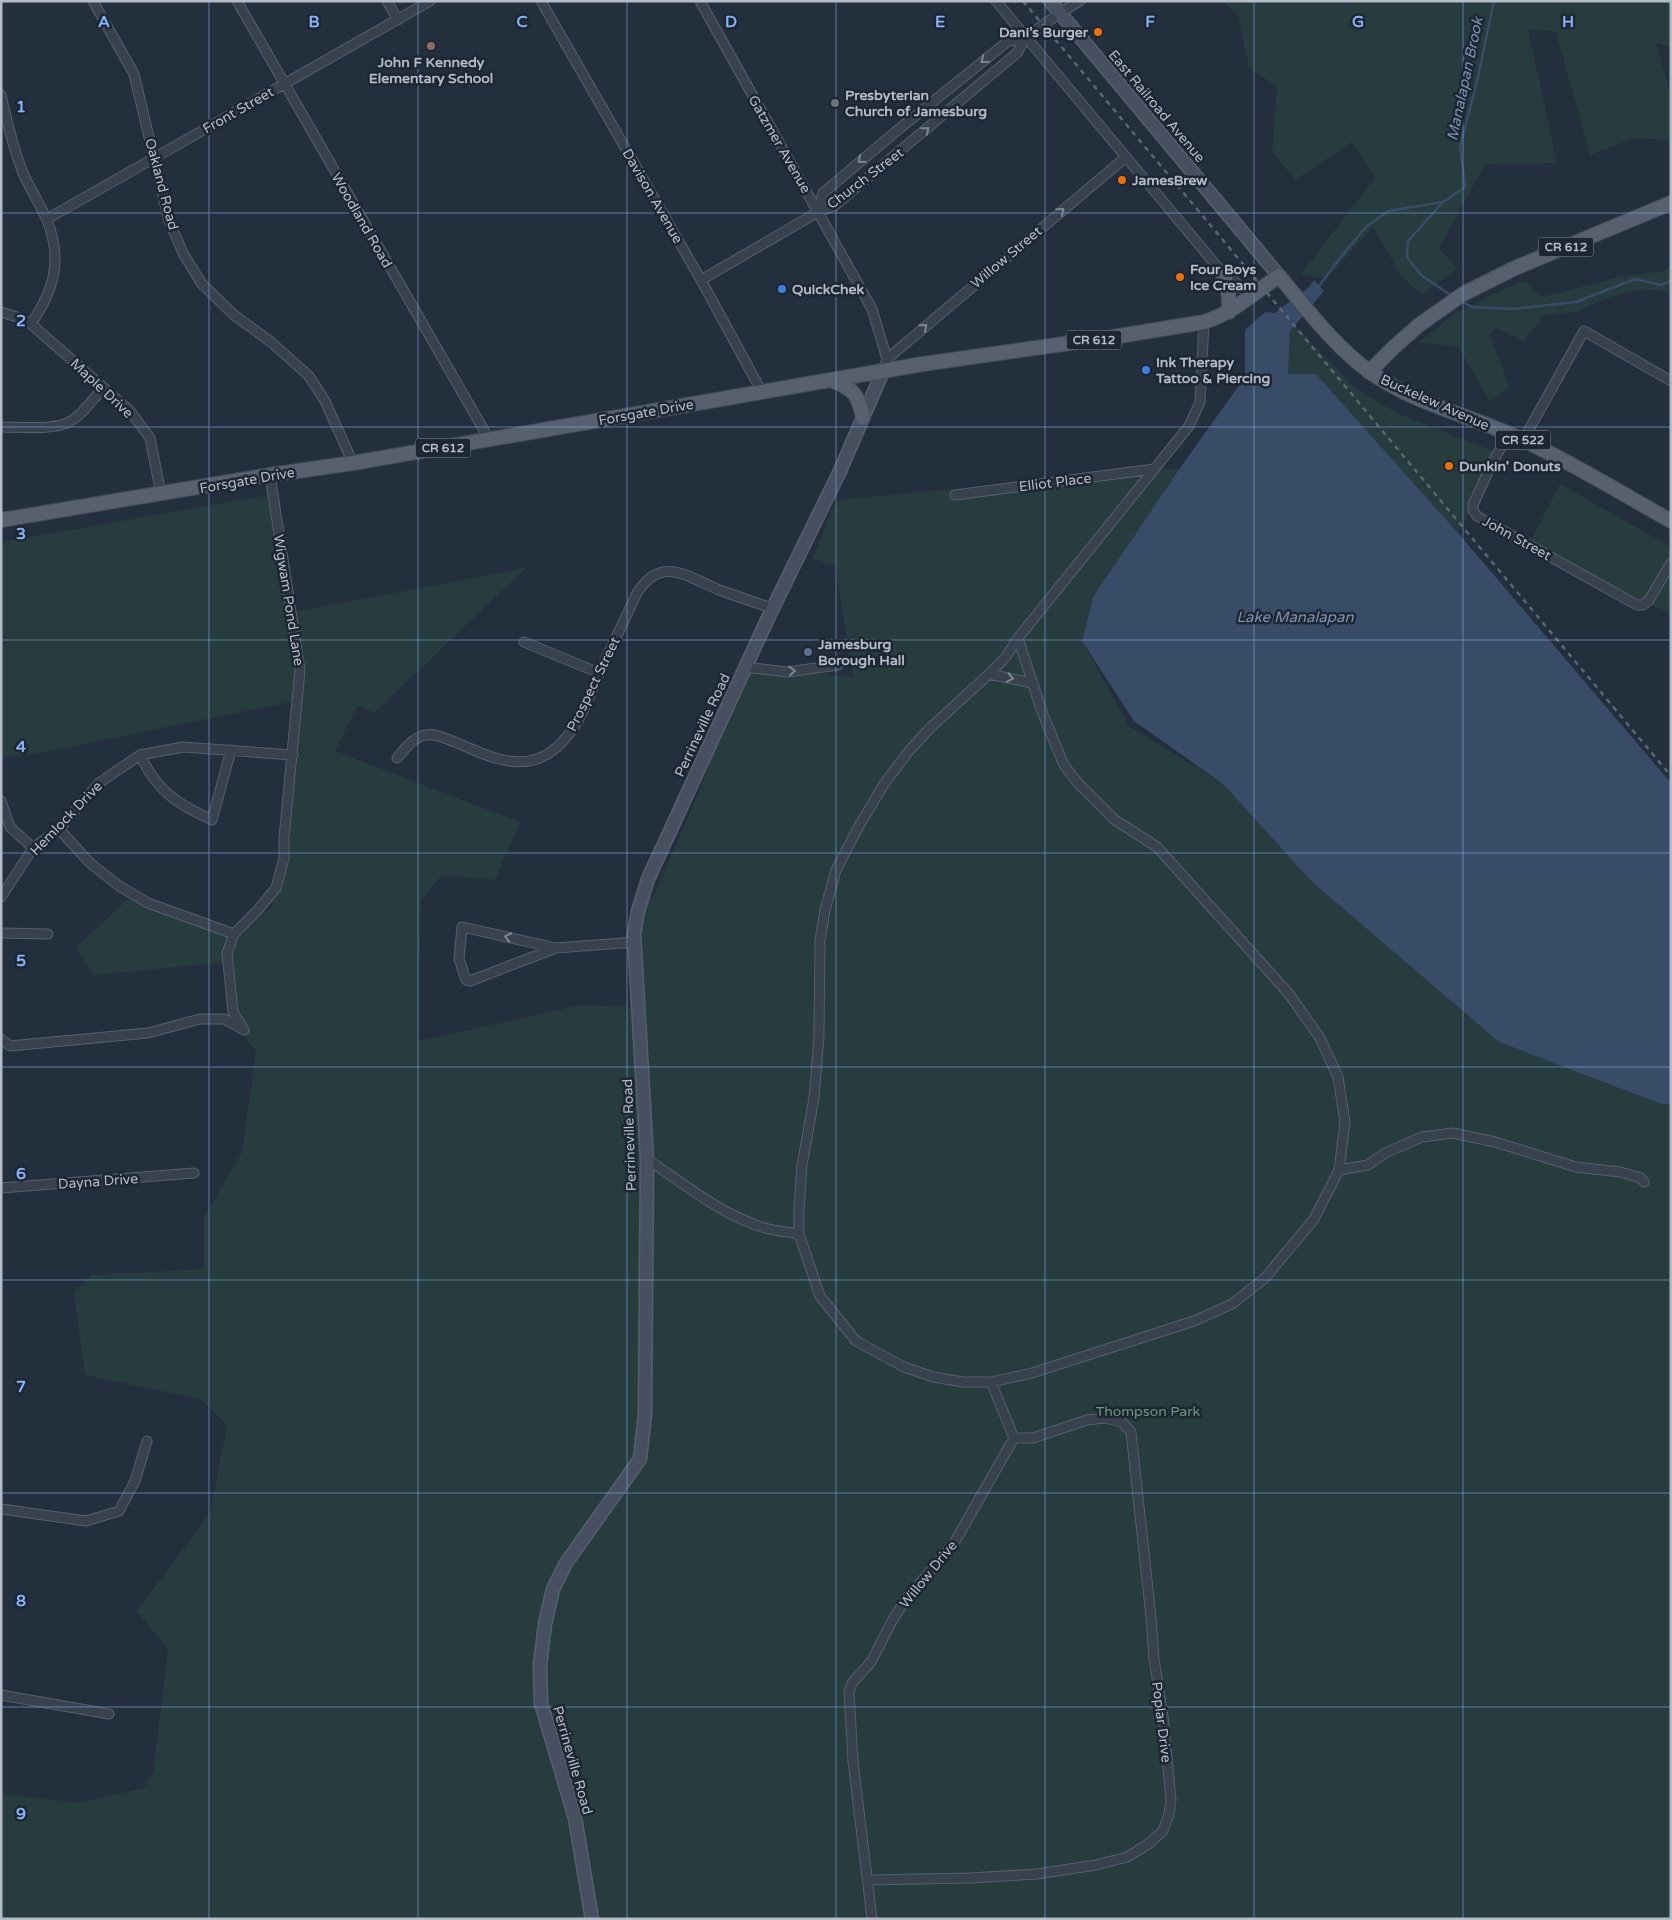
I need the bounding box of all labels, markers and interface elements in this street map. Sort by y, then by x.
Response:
text: A [98,12,110,32]
text: B [308,12,320,32]
text: C [516,12,528,32]
text: D [725,12,737,32]
text: E [935,12,945,32]
text: F [1145,12,1155,32]
text: G [1352,12,1364,32]
text: H [1562,12,1574,32]
water label: Manalapan Brook [1443,14,1487,142]
place label: Dani’s Burger [999,24,1089,41]
marker: Dani’s Burger [1092,26,1104,38]
marker: John F Kennedy Elementary School [425,40,437,52]
street label: East Railroad Avenue [1105,47,1209,166]
place label: John F Kennedy Elementary School [369,54,493,87]
one-way arrow [981,55,990,63]
street label: Front Street [200,83,277,138]
place label: Presbyterian Church of Jamesburg [845,87,987,120]
street label: Gatzmer Avenue [745,92,815,196]
text: 1 [16,97,26,117]
marker: Presbyterian Church of Jamesburg [829,97,841,109]
one-way arrow [921,126,930,135]
street label: Oakland Road [141,136,182,232]
street label: Church Street [824,144,907,213]
street label: Davison Avenue [619,146,687,247]
one-way arrow [858,154,867,162]
street label: Woodland Road [327,170,396,271]
place label: JamesBrew [1131,172,1207,189]
marker: JamesBrew [1116,174,1128,186]
one-way arrow [1056,207,1065,216]
street label: Willow Street [967,222,1046,292]
road number: CR 612 [1538,238,1594,256]
place label: Four Boys Ice Cream [1190,261,1257,294]
marker: Four Boys Ice Cream [1174,271,1186,283]
place label: QuickChek [792,281,865,298]
marker: QuickChek [776,283,788,295]
text: 2 [16,311,26,331]
one-way arrow [918,324,927,333]
road number: CR 612 [1066,330,1122,350]
place label: Ink Therapy Tattoo & Piercing [1155,354,1271,387]
street label: Maple Drive [67,355,137,422]
marker: Ink Therapy Tattoo & Piercing [1140,364,1152,376]
street label: Buckelew Avenue [1378,371,1492,434]
street label: Forsgate Drive [597,396,695,429]
road number: CR 522 [1496,430,1550,450]
road number: CR 612 [416,438,470,458]
place label: Dunkin' Donuts [1459,458,1561,475]
marker: Dunkin' Donuts [1443,460,1455,472]
street label: Forsgate Drive [198,464,296,497]
street label: Elliot Place [1018,470,1092,495]
street label: John Street [1480,513,1555,565]
text: 3 [16,524,26,544]
street label: Wigwam Pond Lane [270,533,307,667]
water label: Lake Manalapan [1236,608,1354,626]
street label: Prospect Street [563,634,624,734]
place label: Jamesburg Borough Hall [817,636,905,669]
marker: Jamesburg Borough Hall [802,646,814,658]
one-way arrow [788,665,796,676]
street label: Perrineville Road [671,671,734,780]
one-way arrow [1006,673,1015,683]
text: 4 [16,737,26,757]
street label: Hemlock Drive [27,778,106,859]
one-way arrow [504,932,513,943]
text: 5 [16,951,26,971]
street label: Perrineville Road [619,1079,640,1191]
text: 6 [16,1164,26,1184]
street label: Dayna Drive [57,1170,139,1193]
text: 7 [16,1377,26,1397]
park label: Thompson Park [1096,1403,1201,1420]
street label: Willow Drive [896,1537,961,1612]
text: 8 [16,1591,26,1611]
street label: Poplar Drive [1148,1681,1175,1764]
street label: Perrineville Road [549,1704,596,1816]
text: 9 [16,1804,26,1824]

